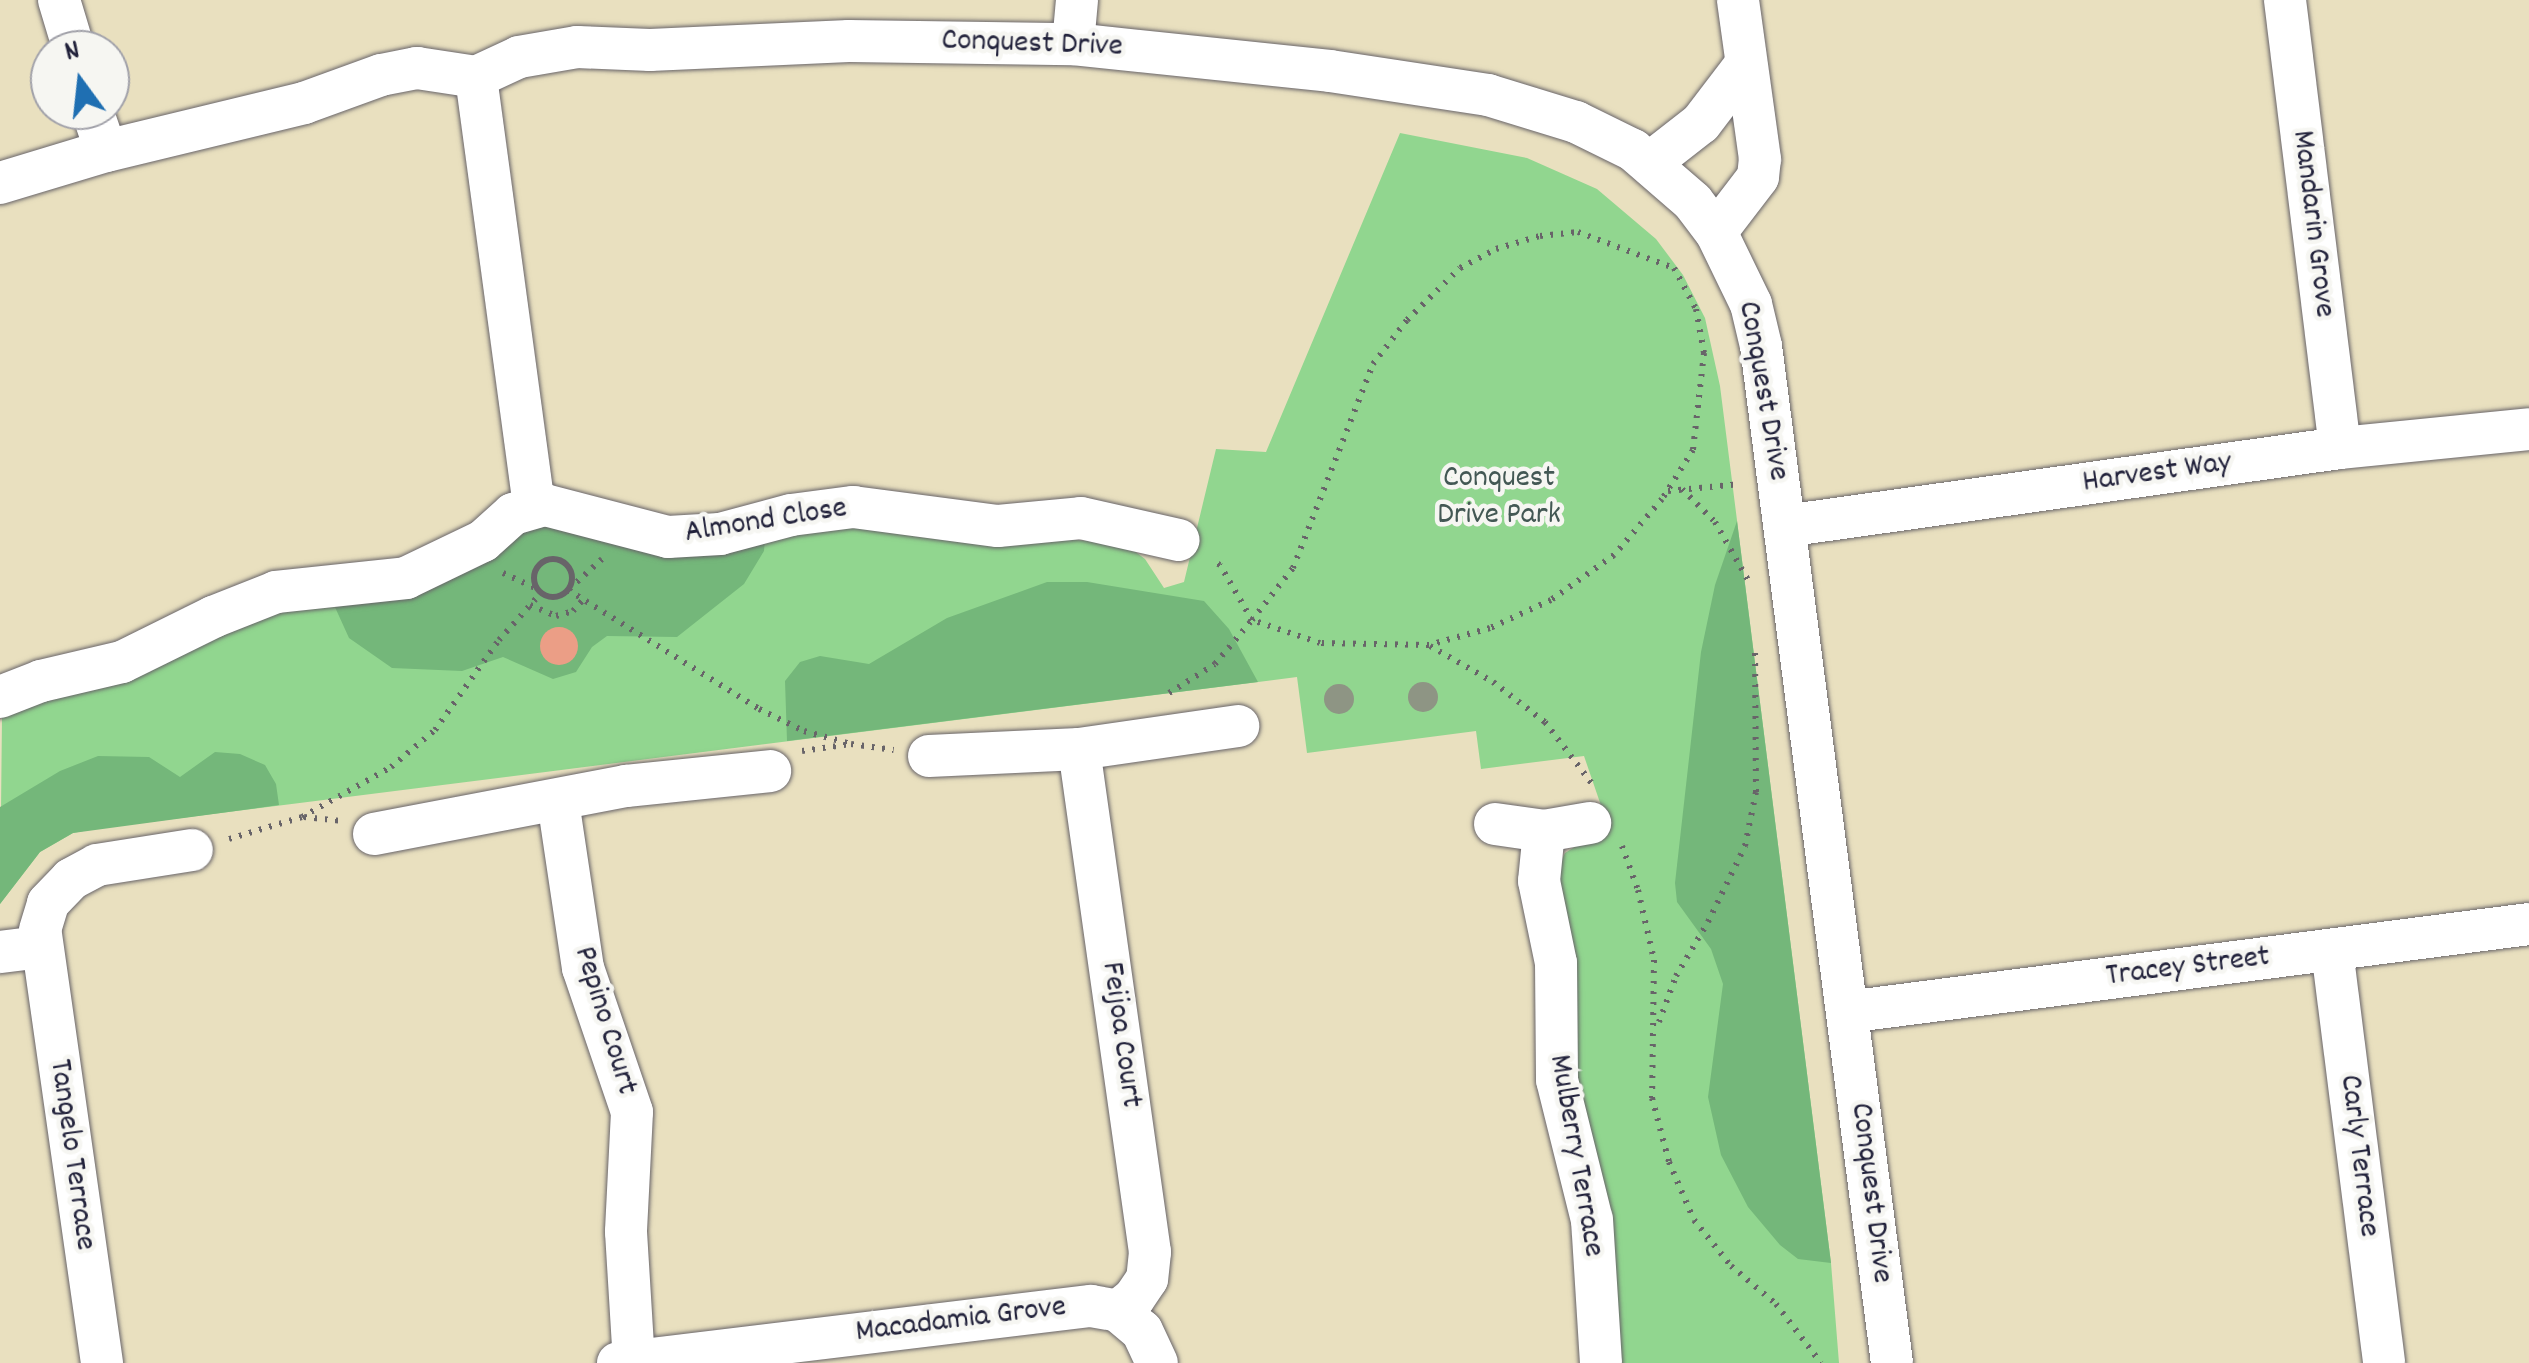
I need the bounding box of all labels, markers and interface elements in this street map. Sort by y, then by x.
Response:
street label: Conquest Drive [941,23,1123,67]
north arrow [30,30,130,130]
text: N [61,32,85,74]
street label: Mandarin Grove [2281,128,2343,320]
street label: Conquest Drive [1727,298,1797,484]
street label: Harvest Way [2080,445,2234,503]
park label: Conquest Drive Park [1437,461,1561,536]
street label: Almond Close [682,490,850,554]
street label: Tracey Street [2104,939,2272,997]
street label: Pepino Court [563,942,645,1100]
street label: Feijoa Court [1091,960,1149,1110]
street label: Mulberry Terrace [1538,1052,1612,1260]
street label: Tangelo Terrace [39,1057,103,1253]
street label: Carly Terrace [2329,1073,2387,1239]
street label: Conquest Drive [1840,1101,1900,1285]
street label: Macadamia Grove [854,1289,1068,1353]

